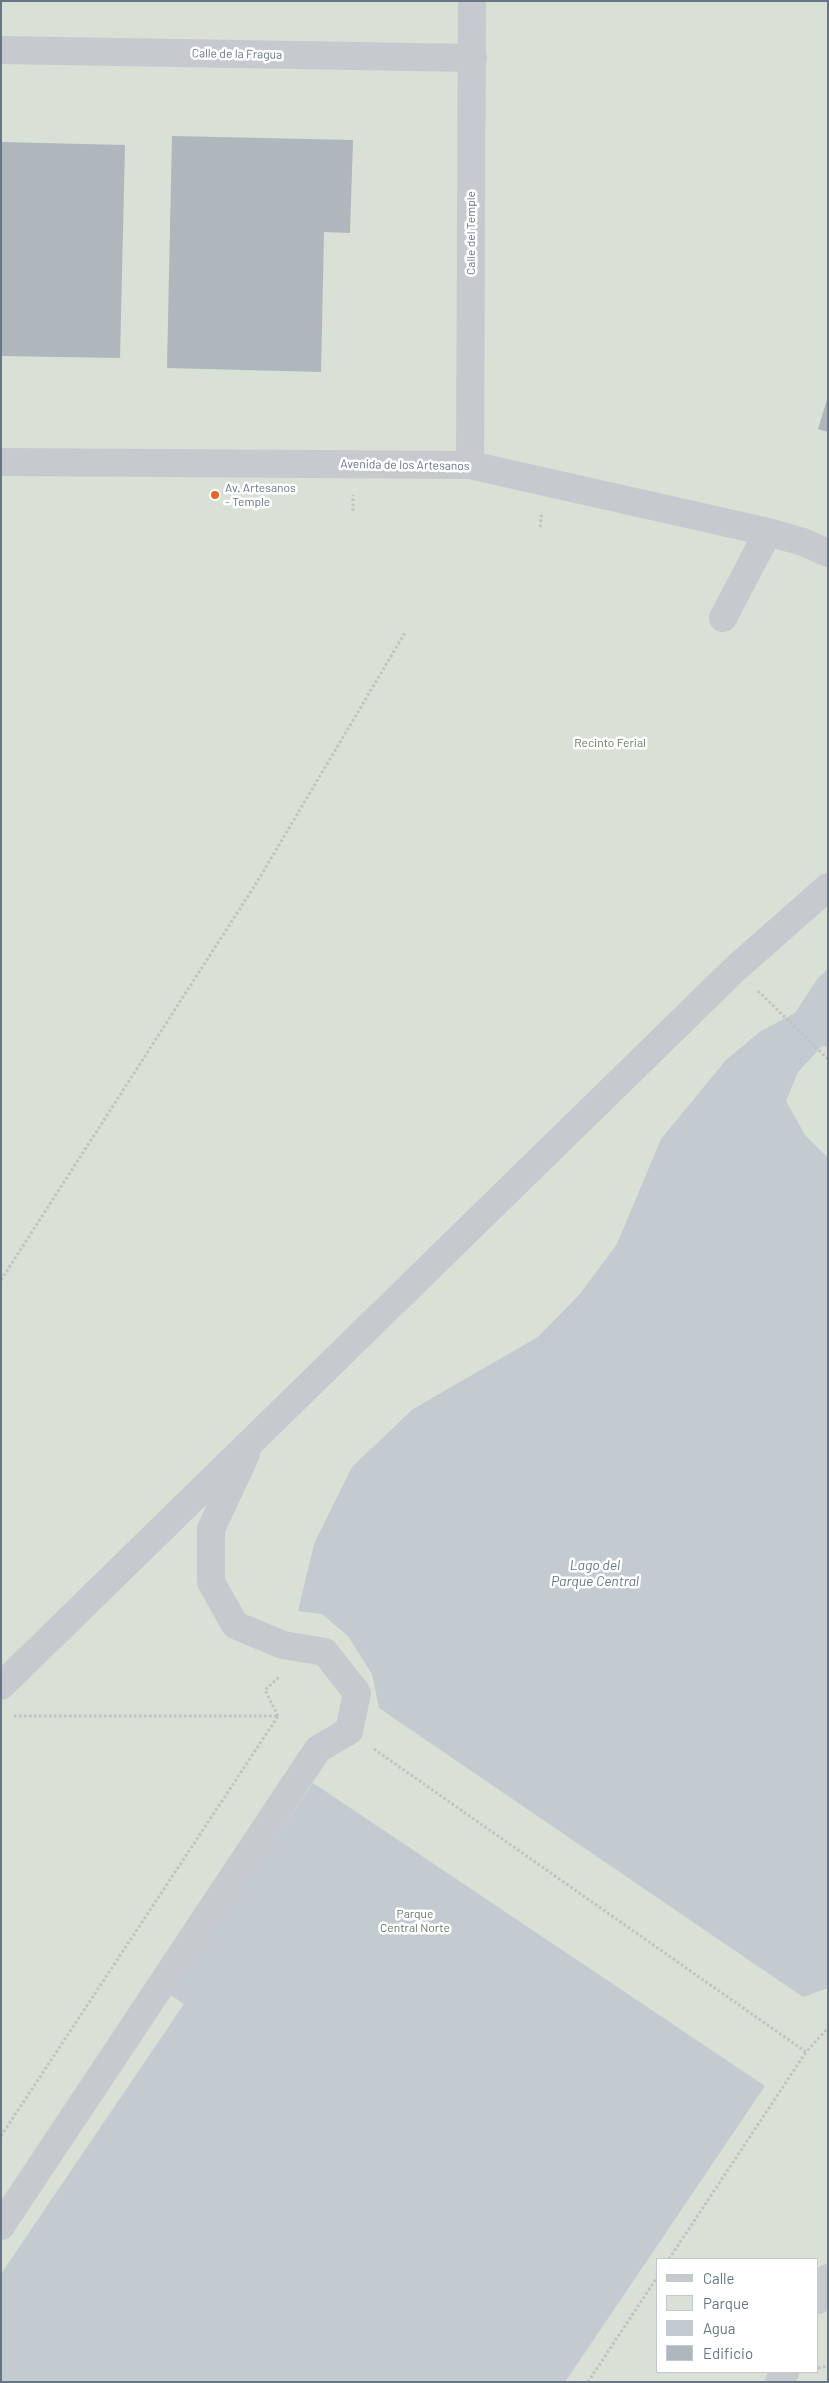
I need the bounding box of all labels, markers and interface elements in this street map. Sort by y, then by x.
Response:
street label: Calle de la Fragua [192,46,282,62]
street label: Calle del Temple [464,191,478,275]
street label: Avenida de los Artesanos [340,457,470,473]
place label: Av. Artesanos - Temple [225,481,296,509]
marker: Av. Artesanos - Temple [209,489,221,501]
park label: Recinto Ferial [574,736,646,750]
water label: Lago del Parque Central [551,1557,639,1590]
park label: Parque Central Norte [380,1907,450,1935]
legend [656,2258,819,2373]
text: Calle [703,2269,735,2287]
text: Parque [703,2294,749,2312]
text: Agua [703,2319,736,2337]
text: Edificio [703,2344,753,2362]

